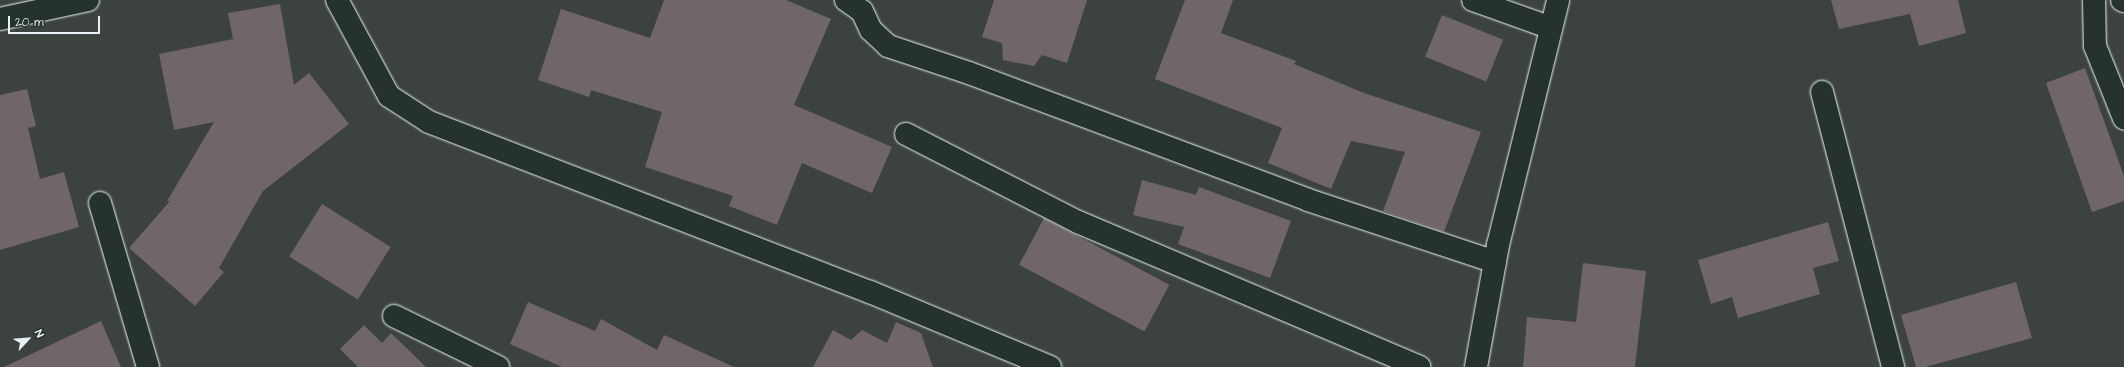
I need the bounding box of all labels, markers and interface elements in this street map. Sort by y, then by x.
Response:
scale bar [10,8,102,34]
text: 20 m [15,14,44,31]
north arrow [8,319,48,359]
text: N [31,327,47,340]

